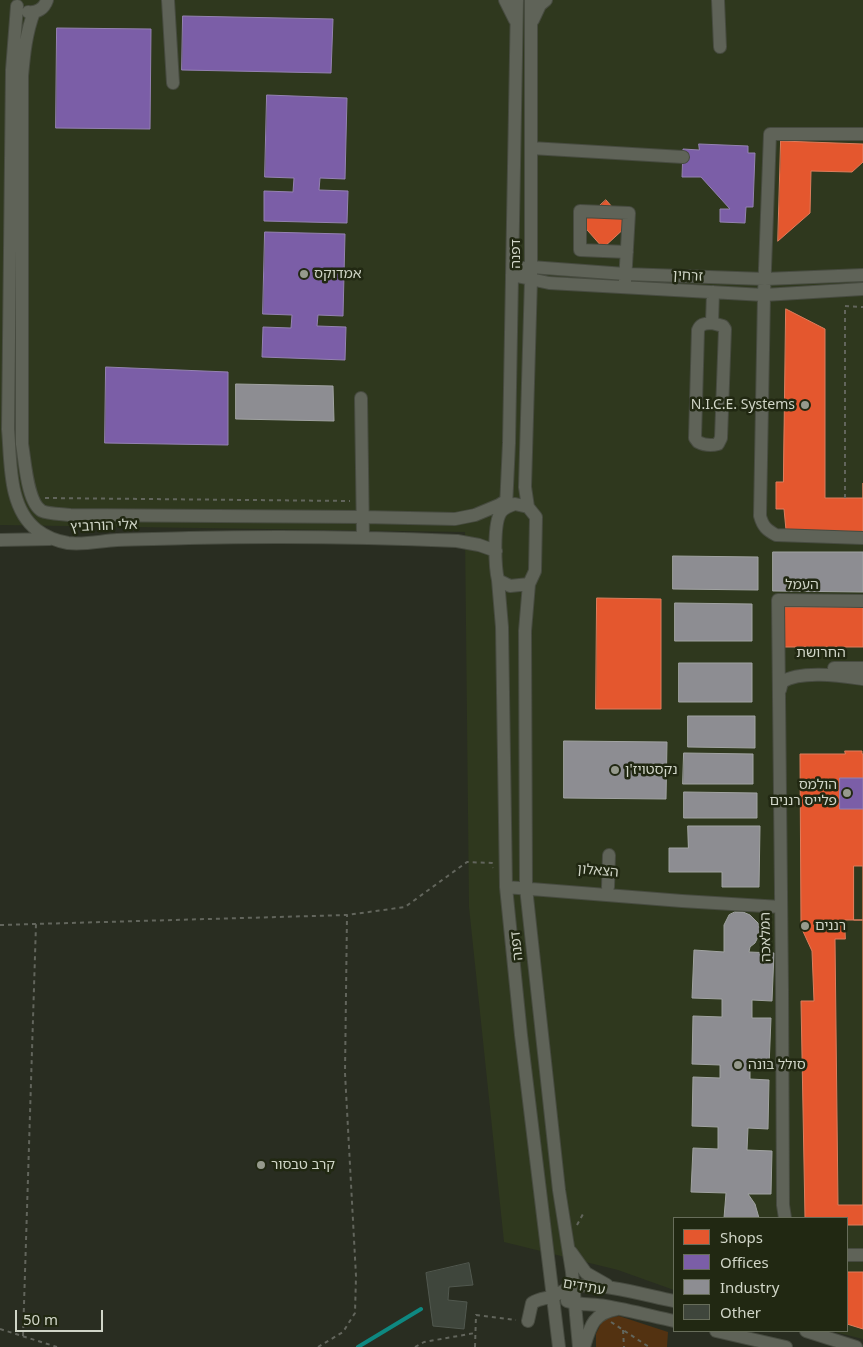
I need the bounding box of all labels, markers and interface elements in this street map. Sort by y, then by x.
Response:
street label: דפנה [508,239,524,269]
place label: אמדוקס [314,266,362,282]
street label: זרחין [673,267,703,285]
marker: אמדוקס [298,268,310,280]
place label: N.I.C.E. Systems [691,397,795,413]
marker: N.I.C.E. Systems [799,399,811,411]
street label: אלי הורוביץ [70,516,138,536]
street label: העמל [785,577,819,593]
street label: החרושת [796,645,846,661]
place label: נקסטויז'ן [625,762,678,778]
marker: נקסטויז'ן [609,764,621,776]
place label: הולמס פלייס רננים [770,777,837,810]
marker: הולמס פלייס רננים [841,787,853,799]
street label: הצאלון [577,861,619,881]
street label: המלאכה [757,912,775,962]
place label: רננים [815,918,846,934]
marker: רננים [799,920,811,932]
street label: דפנה [507,930,527,962]
place label: סולל בונה [748,1057,806,1073]
marker: סולל בונה [732,1059,744,1071]
place label: קרב טבסור [271,1157,335,1173]
marker: קרב טבסור [255,1159,267,1171]
legend [673,1217,848,1332]
text: Shops [720,1227,763,1247]
text: Offices [720,1252,769,1272]
street label: עתידים [562,1275,606,1299]
text: Industry [720,1277,779,1297]
scale bar [18,1300,105,1332]
text: Other [720,1302,761,1322]
text: 50 m [23,1309,58,1329]

